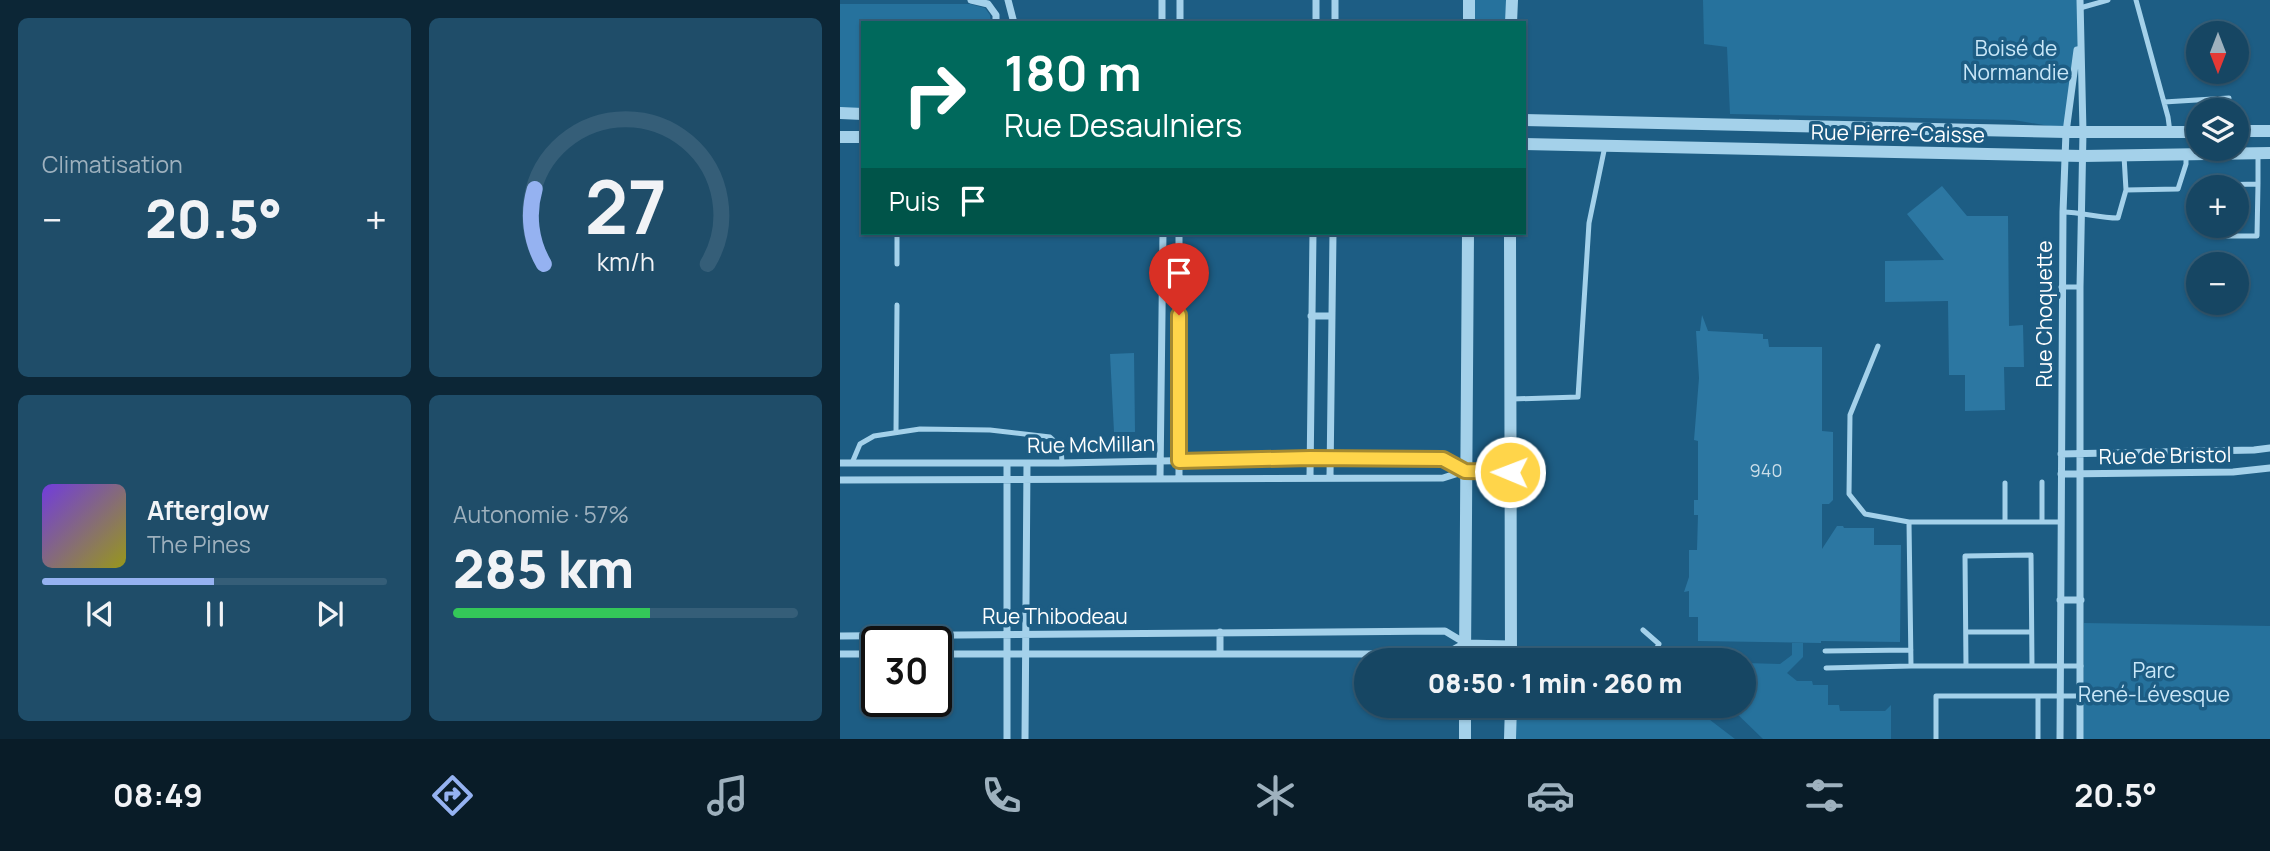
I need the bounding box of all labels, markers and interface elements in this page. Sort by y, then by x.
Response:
north arrow [2186,21,2249,84]
map controls [2186,21,2249,315]
park label: Boisé de Normandie [1963,34,2069,86]
text: 180 m [1004,39,1142,106]
icon: right [889,49,980,140]
button: layers [2186,98,2249,161]
text: Rue Desaulniers [1004,103,1242,147]
street label: Rue Pierre-Caisse [1811,117,1985,149]
text: Climatisation [42,148,183,180]
text: 27 [584,156,667,256]
button: + [2186,175,2249,238]
icon: arrive [954,182,992,220]
text: 20.5° [145,183,282,254]
text: Puis [889,183,940,219]
text: − [42,193,63,245]
text: + [365,193,387,245]
street label: Rue Choquette [2030,240,2058,388]
text: km/h [596,243,655,278]
pin [1149,243,1209,315]
button: − [2186,252,2249,315]
icon: arrive [1160,254,1198,292]
street label: Rue McMillan [1027,429,1155,459]
position arrow [1473,435,1547,509]
street label: Rue de Bristol [2098,440,2232,470]
house number: 940 [1750,458,1782,482]
text: Afterglow [147,492,269,528]
text: Autonomie · 57% [453,498,629,530]
text: The Pines [147,528,251,560]
text: 285 km [453,533,634,604]
icon: previous [81,595,119,633]
icon: pause [196,595,234,633]
icon: next [311,595,349,633]
street label: Rue Thibodeau [982,602,1128,630]
speed limit sign: 30 [861,626,952,717]
park label: Parc René-Lévesque [2078,656,2230,708]
text: 08:50 · 1 min · 260 m [1428,665,1682,701]
icon: directions [428,771,477,820]
icon: music [703,771,752,820]
icon: phone [977,771,1026,820]
icon: climate [1251,771,1300,820]
icon: car [1526,771,1575,820]
icon: filters [1800,771,1849,820]
text: 08:49 [113,773,203,817]
text: 20.5° [2074,773,2157,817]

